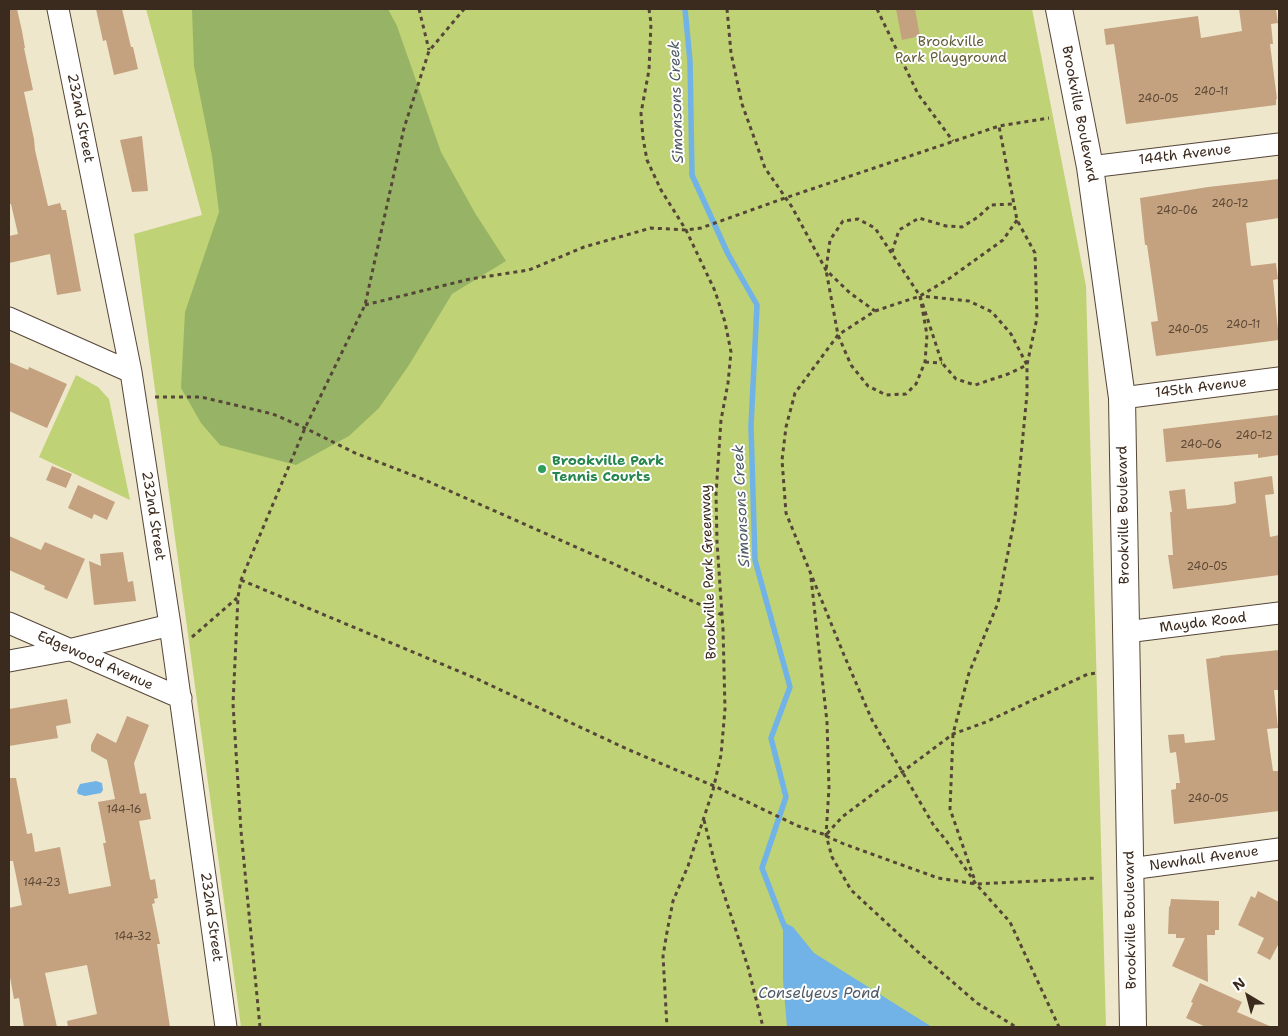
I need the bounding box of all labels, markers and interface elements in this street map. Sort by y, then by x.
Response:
park label: Brookville Park Playground [895,34,1007,66]
water label: Simonsons Creek [666,40,688,164]
street label: Brookville Boulevard [1058,44,1100,184]
street label: 232nd Street [63,72,97,164]
house number: 240-11 [1194,85,1228,99]
house number: 240-05 [1138,92,1178,106]
street label: 144th Avenue [1138,141,1232,169]
house number: 240-12 [1211,197,1249,211]
house number: 240-06 [1156,204,1198,218]
house number: 240-11 [1226,318,1260,332]
house number: 240-05 [1168,323,1208,337]
street label: 145th Avenue [1154,374,1248,402]
house number: 240-12 [1235,429,1273,443]
house number: 240-06 [1180,438,1222,452]
water label: Simonsons Creek [730,444,754,568]
street label: Brookville Boulevard [1114,446,1134,584]
place label: Brookville Park Tennis Courts [552,453,664,486]
marker: Brookville Park Tennis Courts [536,463,548,475]
street label: 232nd Street [138,470,168,562]
street label: Brookville Park Greenway [698,484,720,660]
house number: 240-05 [1187,560,1227,574]
street label: Mayda Road [1159,609,1247,637]
street label: Edgewood Avenue [34,628,156,694]
house number: 240-05 [1188,792,1228,806]
house number: 144-16 [107,803,141,817]
street label: Newhall Avenue [1148,843,1260,875]
street label: Brookville Boulevard [1121,851,1141,989]
street label: 232nd Street [196,871,226,963]
house number: 144-23 [23,876,61,890]
house number: 144-32 [114,930,152,944]
north arrow [1223,971,1273,1021]
text: N [1229,973,1249,995]
water label: Conselyeus Pond [758,985,880,1003]

